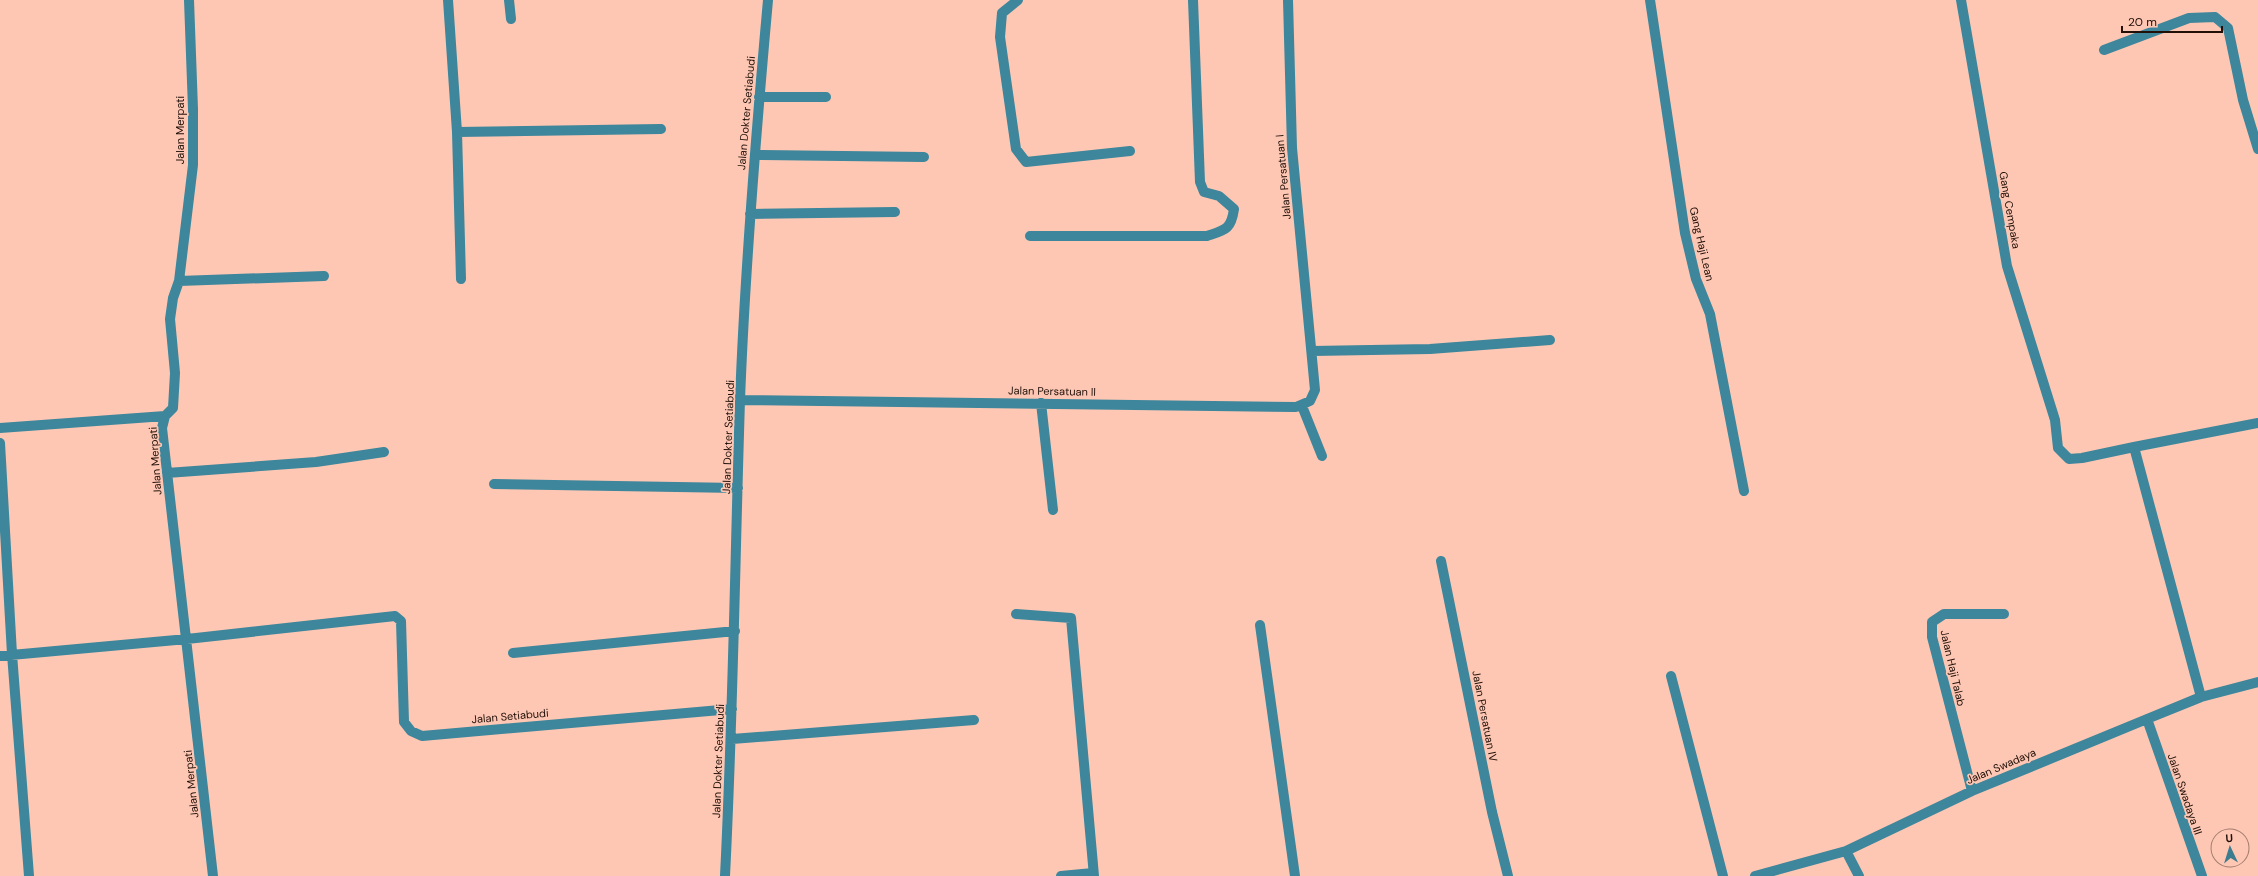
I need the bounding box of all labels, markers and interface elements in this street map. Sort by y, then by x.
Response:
scale bar [2122,8,2222,34]
text: 20 m [2128,14,2157,30]
street label: Jalan Dokter Setiabudi [734,55,758,171]
street label: Jalan Merpati [173,96,187,164]
street label: Jalan Persatuan I [1272,134,1294,220]
street label: Gang Cempaka [1996,170,2024,250]
street label: Gang Haji Lean [1687,206,1717,282]
street label: Jalan Dokter Setiabudi [719,380,737,494]
street label: Jalan Persatuan II [1008,383,1096,399]
street label: Jalan Merpati [146,426,164,496]
street label: Jalan Haji Talab [1937,629,1969,707]
street label: Jalan Persatuan IV [1469,669,1501,763]
street label: Jalan Dokter Setiabudi [709,704,727,818]
street label: Jalan Setiabudi [471,706,549,726]
street label: Jalan Swadaya [1964,745,2038,787]
street label: Jalan Merpati [180,749,202,819]
street label: Jalan Swadaya III [2165,752,2205,836]
north arrow [2210,828,2250,868]
text: U [2225,831,2234,845]

